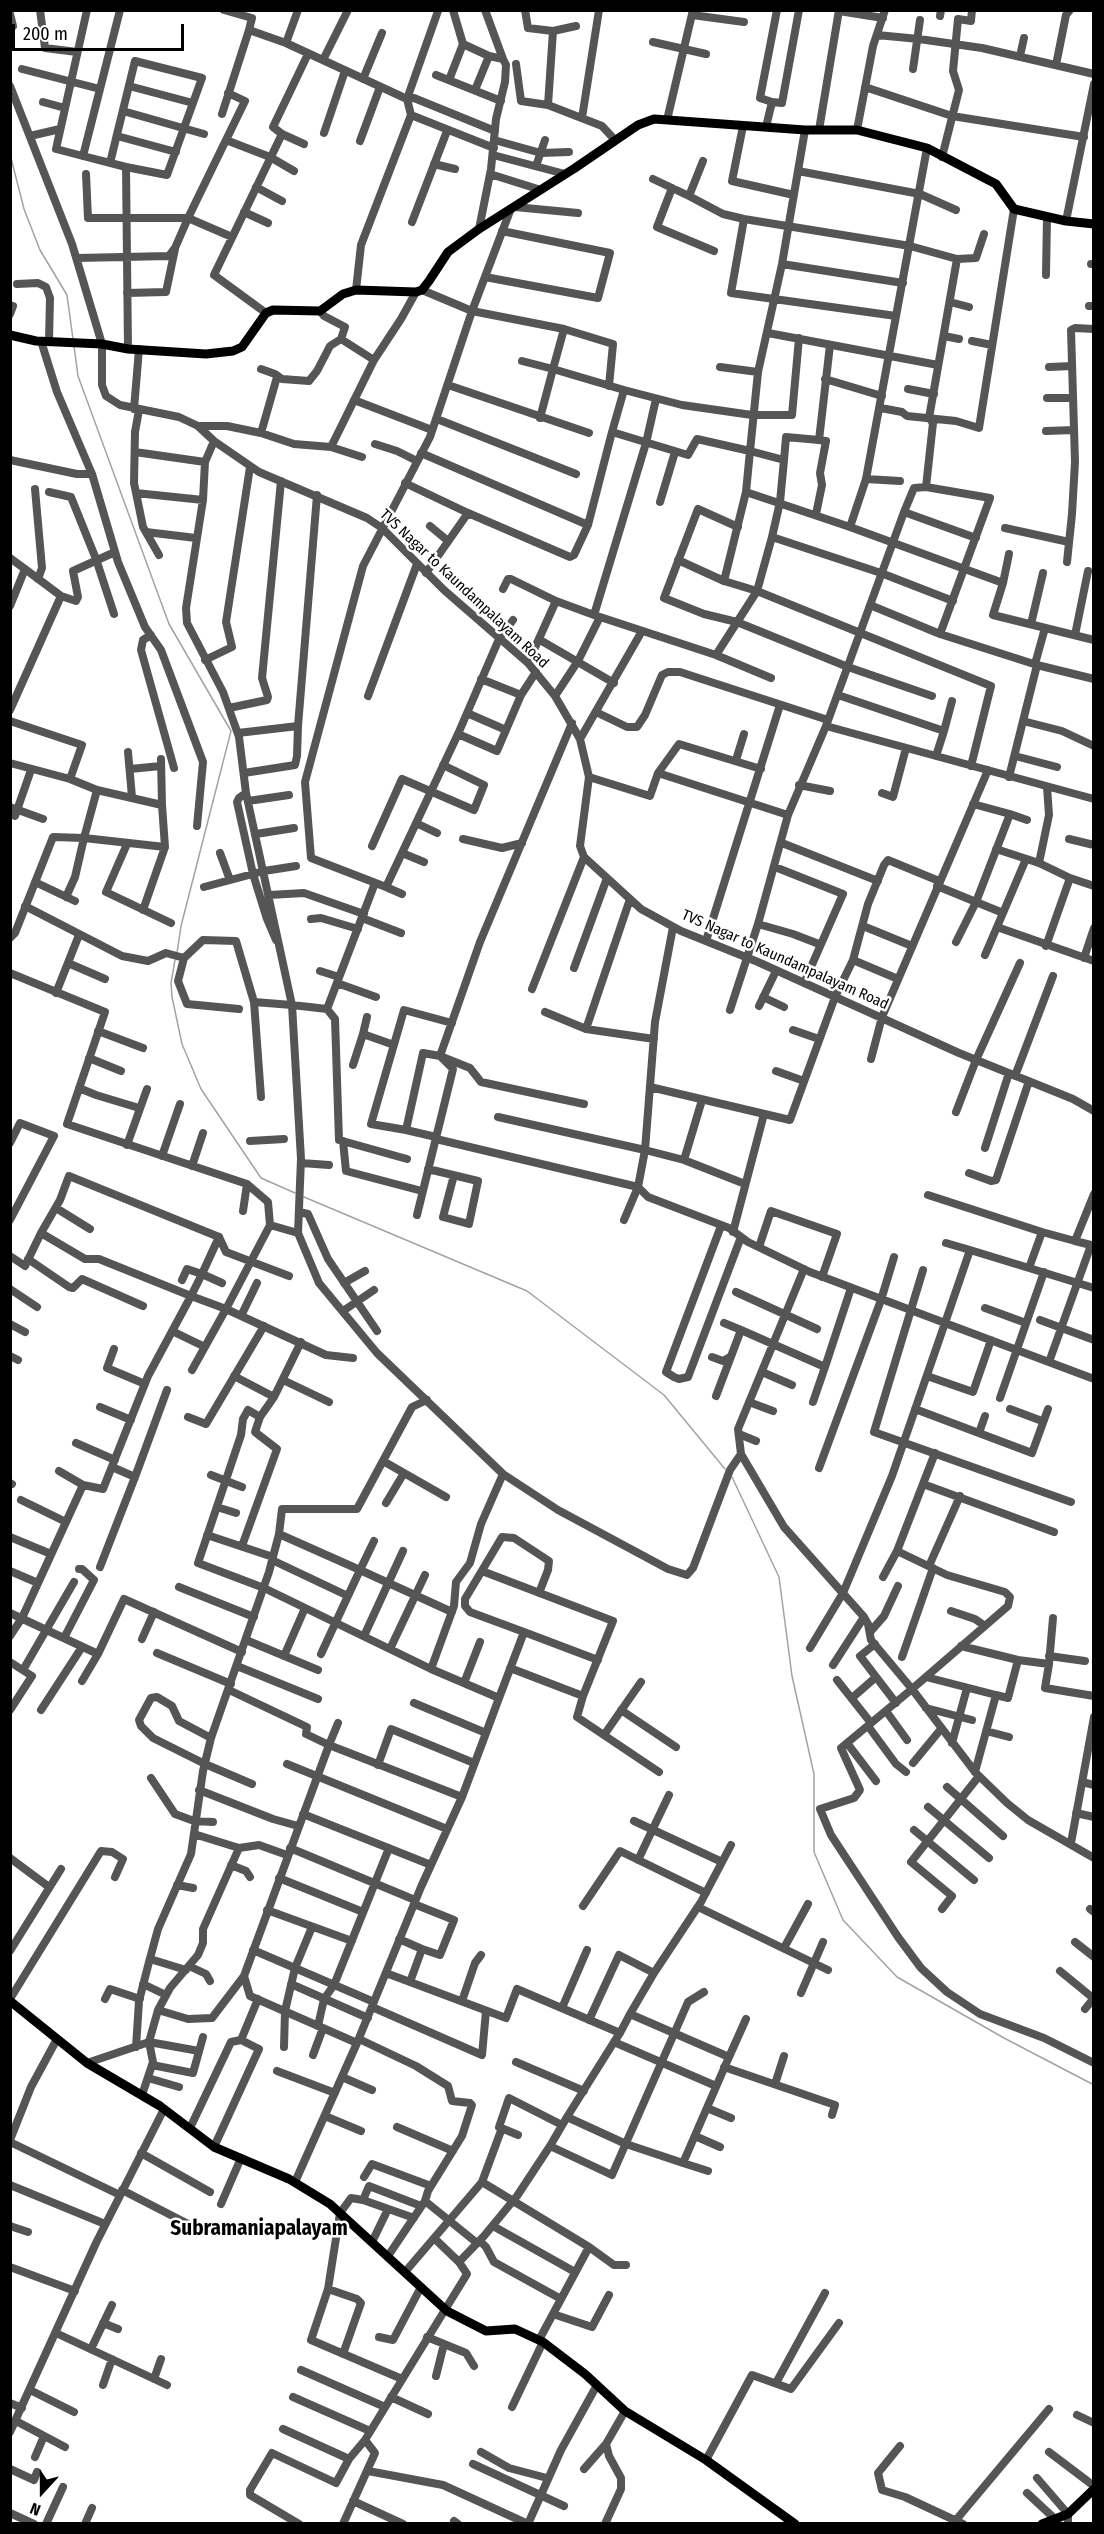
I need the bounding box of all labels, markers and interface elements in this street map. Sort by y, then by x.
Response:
scale bar [15,12,188,50]
text: 200 m [23,23,68,45]
street label: TVS Nagar to Kaundampalayam Road [376,506,552,672]
street label: TVS Nagar to Kaundampalayam Road [679,906,891,1014]
district label: Subramaniapalayam [170,2216,348,2242]
north arrow [12,2462,72,2522]
text: N [27,2499,43,2520]

